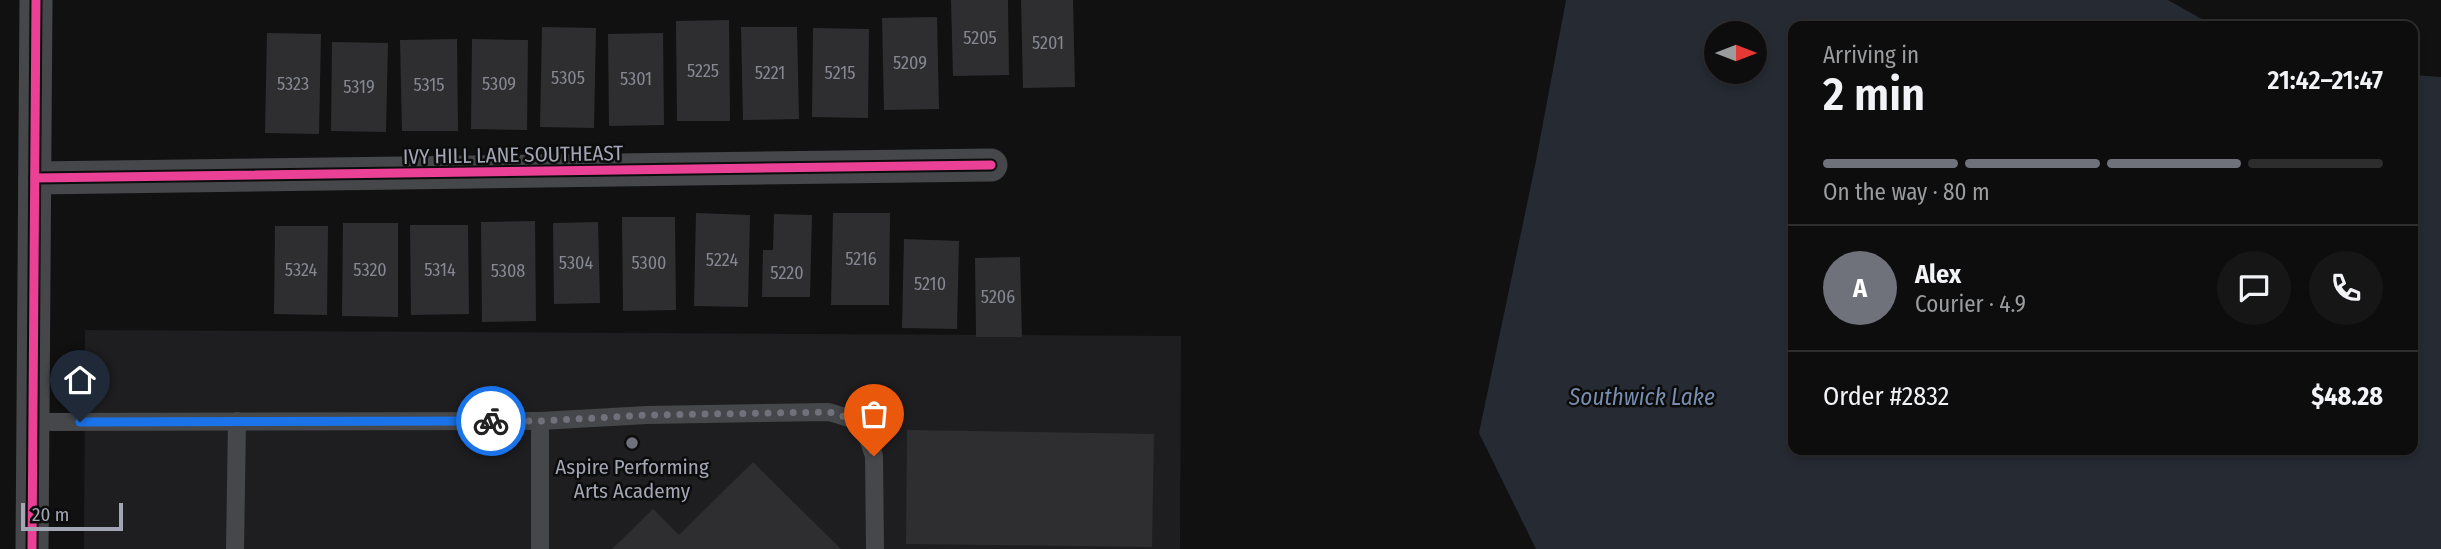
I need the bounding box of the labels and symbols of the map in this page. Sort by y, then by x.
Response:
north arrow [1704,21,1768,84]
house number: 5205 [963,27,997,49]
house number: 5201 [1032,32,1064,54]
house number: 5209 [893,52,927,74]
house number: 5225 [687,60,719,82]
house number: 5221 [755,62,785,84]
house number: 5215 [825,62,855,84]
house number: 5305 [551,67,585,89]
house number: 5301 [620,68,652,90]
house number: 5323 [277,73,309,95]
house number: 5309 [482,73,516,95]
house number: 5315 [413,74,445,96]
house number: 5319 [343,76,375,98]
street label: IVY HILL LANE SOUTHEAST [403,140,624,170]
house number: 5216 [845,248,877,270]
house number: 5224 [706,249,738,271]
house number: 5304 [559,252,593,274]
house number: 5300 [631,252,667,274]
house number: 5324 [285,259,317,281]
house number: 5320 [353,259,387,281]
house number: 5314 [424,259,456,281]
house number: 5308 [491,260,525,282]
house number: 5220 [770,262,804,284]
house number: 5210 [914,273,946,295]
house number: 5206 [981,286,1015,308]
pin [50,350,110,422]
water label: Southwick Lake [1568,383,1715,411]
pin [844,384,904,456]
courier [456,386,526,456]
marker: Aspire Performing Arts Academy [624,435,640,451]
place label: Aspire Performing Arts Academy [555,454,709,504]
scale bar [21,500,122,532]

